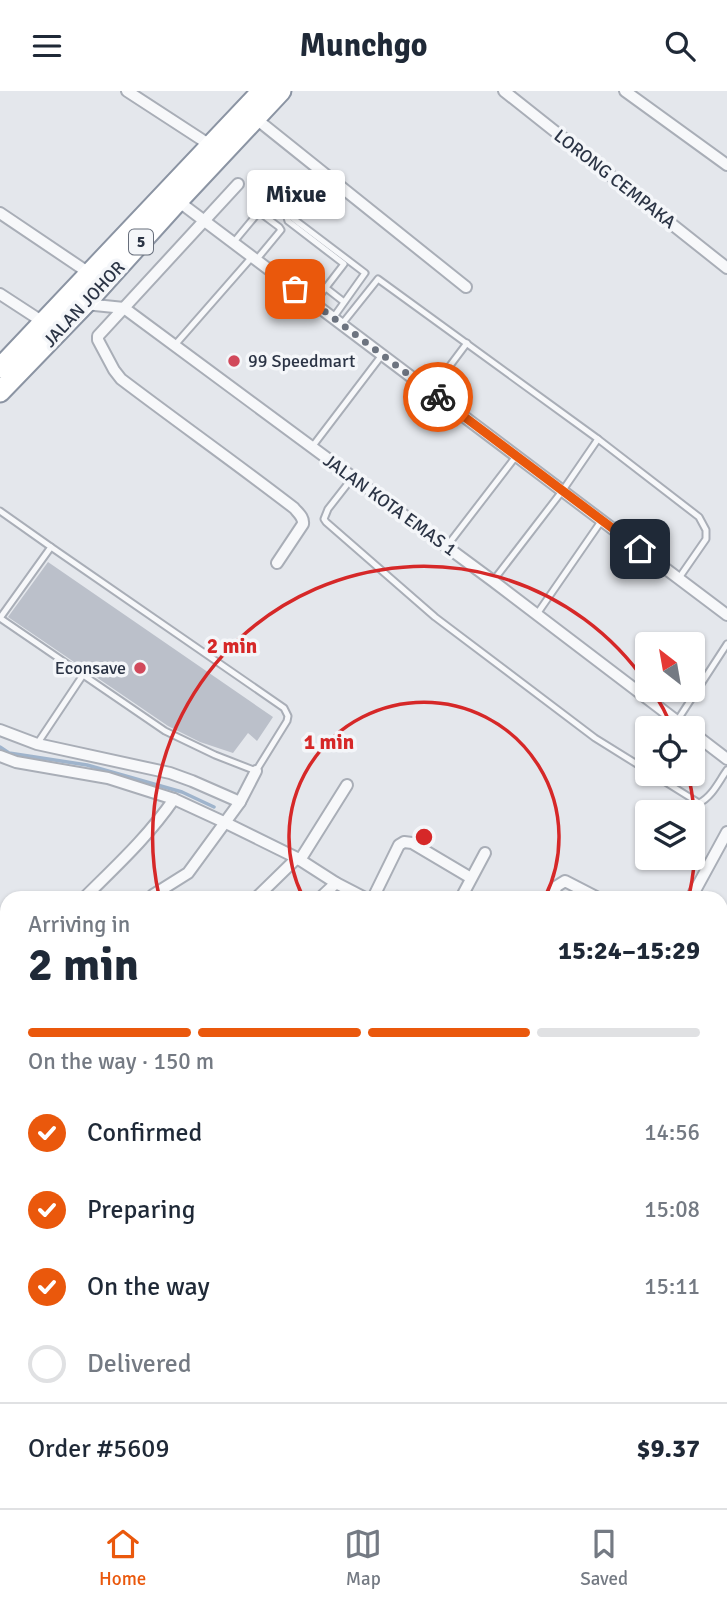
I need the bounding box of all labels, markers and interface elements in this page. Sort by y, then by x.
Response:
text: Munchgo [299,26,428,65]
icon: menu [28,27,66,65]
icon: search [661,27,699,65]
street label: LORONG CEMPAKA [550,125,680,233]
callout: Mixue [246,170,344,219]
text: Mixue [265,180,327,209]
road number: 5 [129,230,153,255]
street label: JALAN JOHOR [39,256,130,352]
pin [265,259,325,319]
icon: bag [276,270,314,308]
place label: 99 Speedmart [248,350,355,372]
marker: 99 Speedmart [226,353,242,369]
courier [403,362,473,432]
icon: bike [419,378,457,416]
street label: JALAN KOTA EMAS 1 [319,449,461,561]
pin [610,519,670,579]
icon: home [621,530,659,568]
north arrow [635,632,705,702]
map controls [635,632,705,870]
text: 2 min [207,633,257,659]
place label: Econsave [55,657,126,679]
marker: Econsave [132,660,148,676]
button: locate [635,716,705,786]
text: 1 min [304,729,354,755]
button: layers [635,800,705,870]
centre of rings [412,825,436,849]
text: Arriving in [28,910,130,939]
text: 15:24–15:29 [558,935,700,967]
text: 2 min [28,937,139,993]
text: On the way · 150 m [28,1047,214,1076]
icon: check [28,1114,66,1152]
text: Confirmed [87,1117,202,1149]
text: 14:56 [644,1118,700,1147]
icon: check [28,1191,66,1229]
text: Preparing [87,1194,195,1226]
text: 15:08 [644,1195,700,1224]
icon: check [28,1268,66,1306]
text: On the way [87,1271,210,1303]
text: 15:11 [644,1272,700,1301]
text: Delivered [87,1348,192,1380]
text: Order #5609 [28,1433,169,1465]
text: $9.37 [636,1433,700,1465]
tab: Home [99,1525,146,1591]
tab: Map [344,1525,382,1591]
tab: Saved [580,1525,628,1591]

